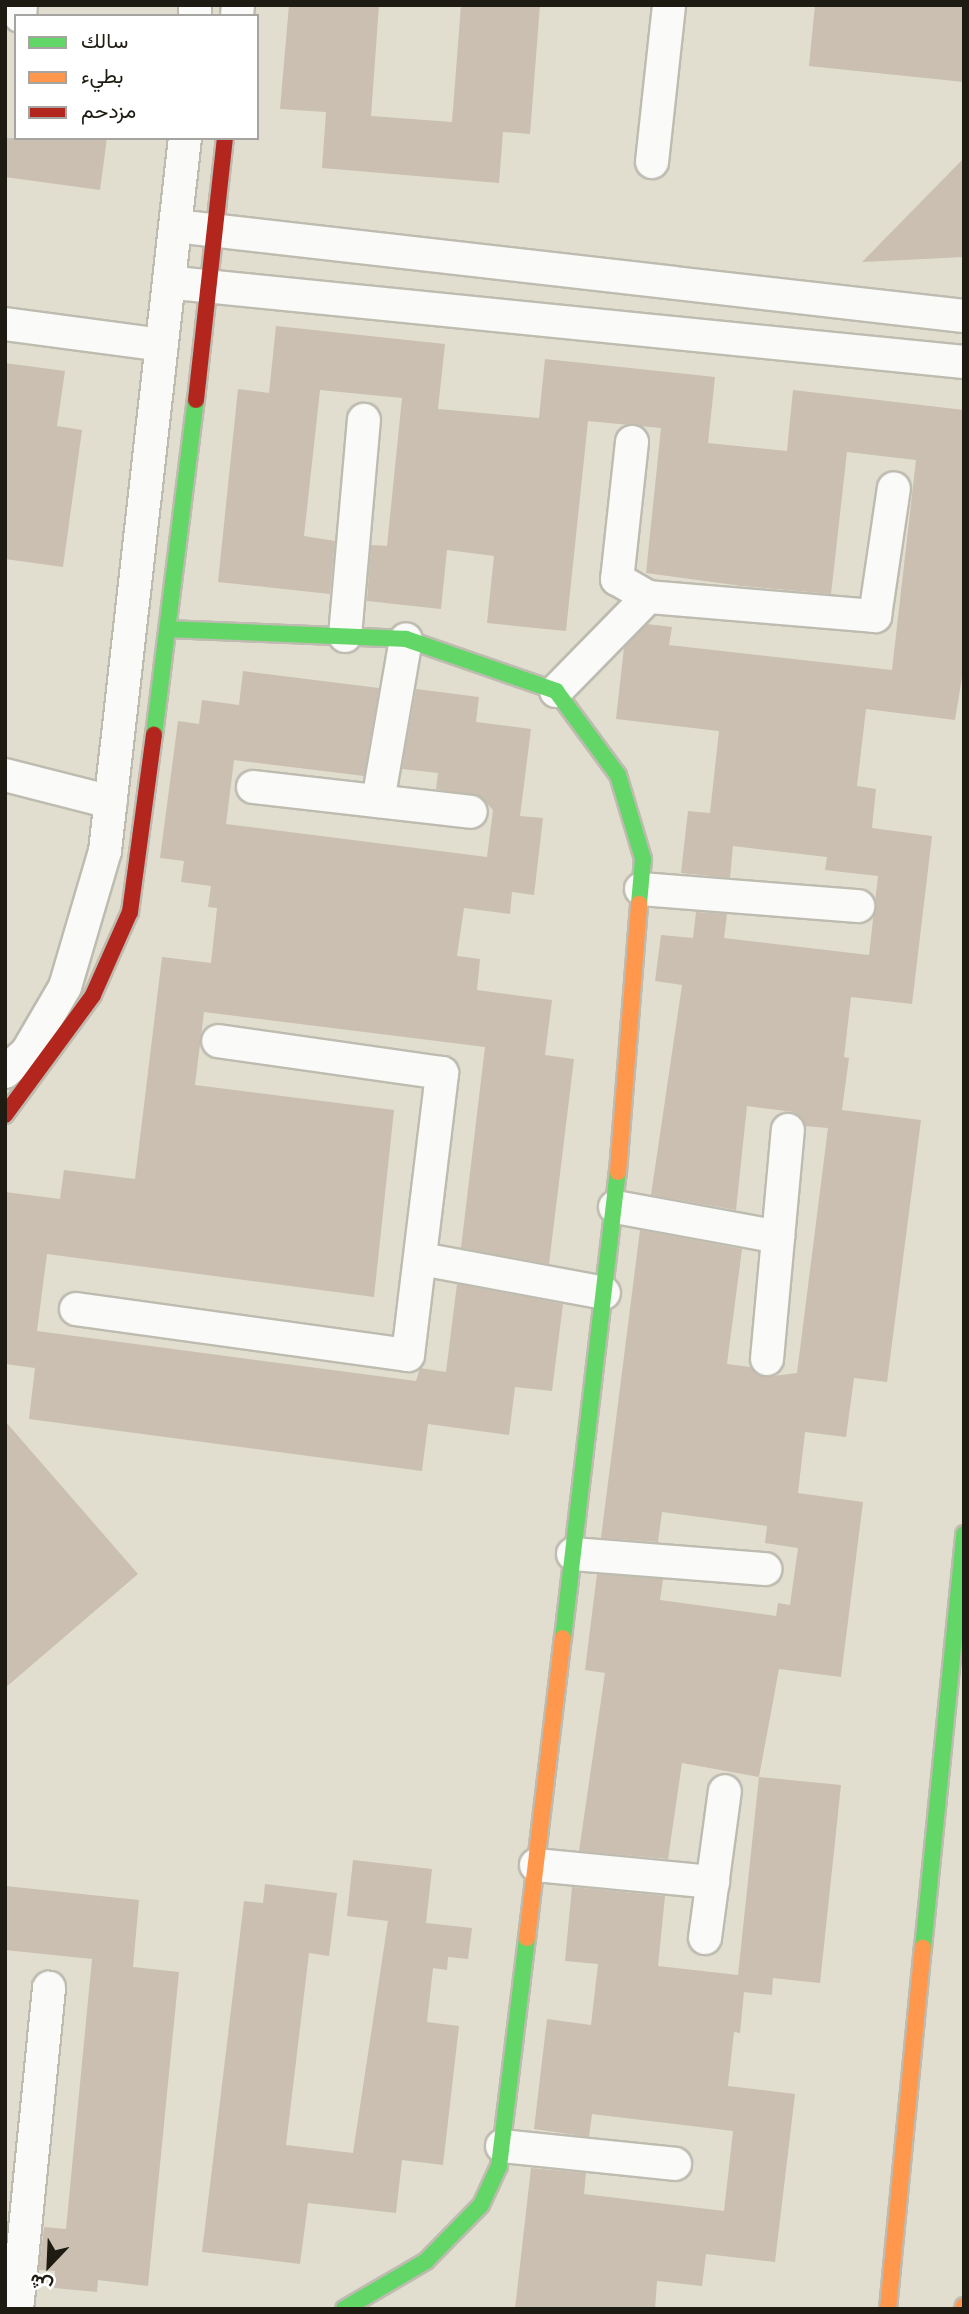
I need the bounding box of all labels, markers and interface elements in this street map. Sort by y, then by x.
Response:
legend [14,14,259,140]
text: سالك [81,27,128,52]
text: بطيء [81,62,124,87]
text: مزدحم [81,97,136,122]
north arrow [14,2230,84,2300]
text: ش [26,2270,56,2300]

